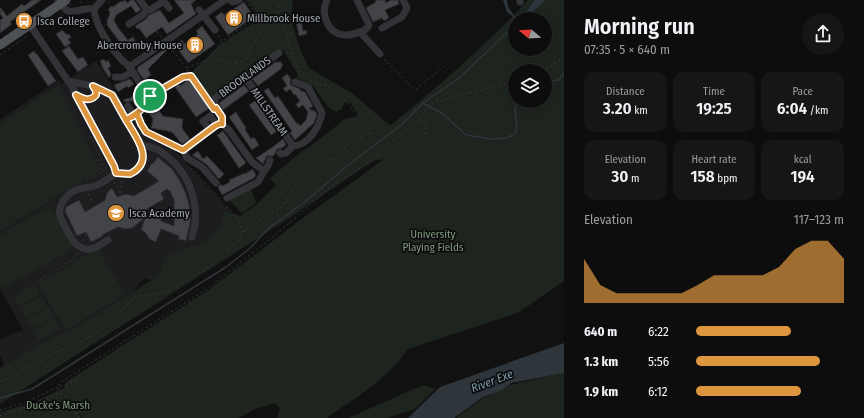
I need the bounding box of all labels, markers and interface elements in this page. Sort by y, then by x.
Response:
building icon: Millbrook House [224,8,244,28]
bus stop icon: Isca College [14,11,34,31]
place label: Millbrook House [247,12,320,25]
north arrow [508,12,552,56]
map controls [508,12,552,108]
text: Morning run [584,13,695,40]
button: share [802,13,844,55]
place label: Isca College [37,15,90,28]
building icon: Abercromby House [185,35,205,55]
place label: Abercromby House [97,39,182,52]
text: 07:35 · 5 × 640 m [584,42,670,57]
street label: BROOKLANDS [217,54,274,100]
button: layers [508,64,552,108]
pin [133,79,167,113]
icon: arrive [139,85,161,107]
text: Distance [606,85,645,98]
text: Time [703,85,725,98]
text: Pace [792,85,813,98]
street label: MILLSTREAM [248,86,290,139]
text: 3.20 [603,98,632,119]
text: 19:25 [696,98,732,119]
text: 6:04 [777,98,807,119]
text: km [632,104,648,117]
text: /km [807,104,829,117]
text: Elevation [605,153,646,166]
text: Heart rate [691,153,737,166]
text: kcal [794,153,812,166]
text: 30 [611,166,628,187]
text: 158 [691,166,715,187]
text: 194 [791,166,815,187]
text: m [628,172,639,185]
text: bpm [715,172,737,185]
school or university icon: Isca Academy [106,203,126,223]
place label: Isca Academy [129,207,190,220]
text: Elevation [584,212,633,227]
text: 117–123 m [794,212,844,227]
park label: University Playing Fields [402,228,464,254]
text: 640 m [584,324,617,339]
text: 6:22 [648,324,669,339]
text: 1.3 km [584,354,618,369]
text: 5:56 [648,354,669,369]
water label: River Exe [469,366,515,395]
text: 1.9 km [584,384,618,399]
text: 6:12 [648,384,667,399]
park label: Ducke's Marsh [26,399,90,412]

